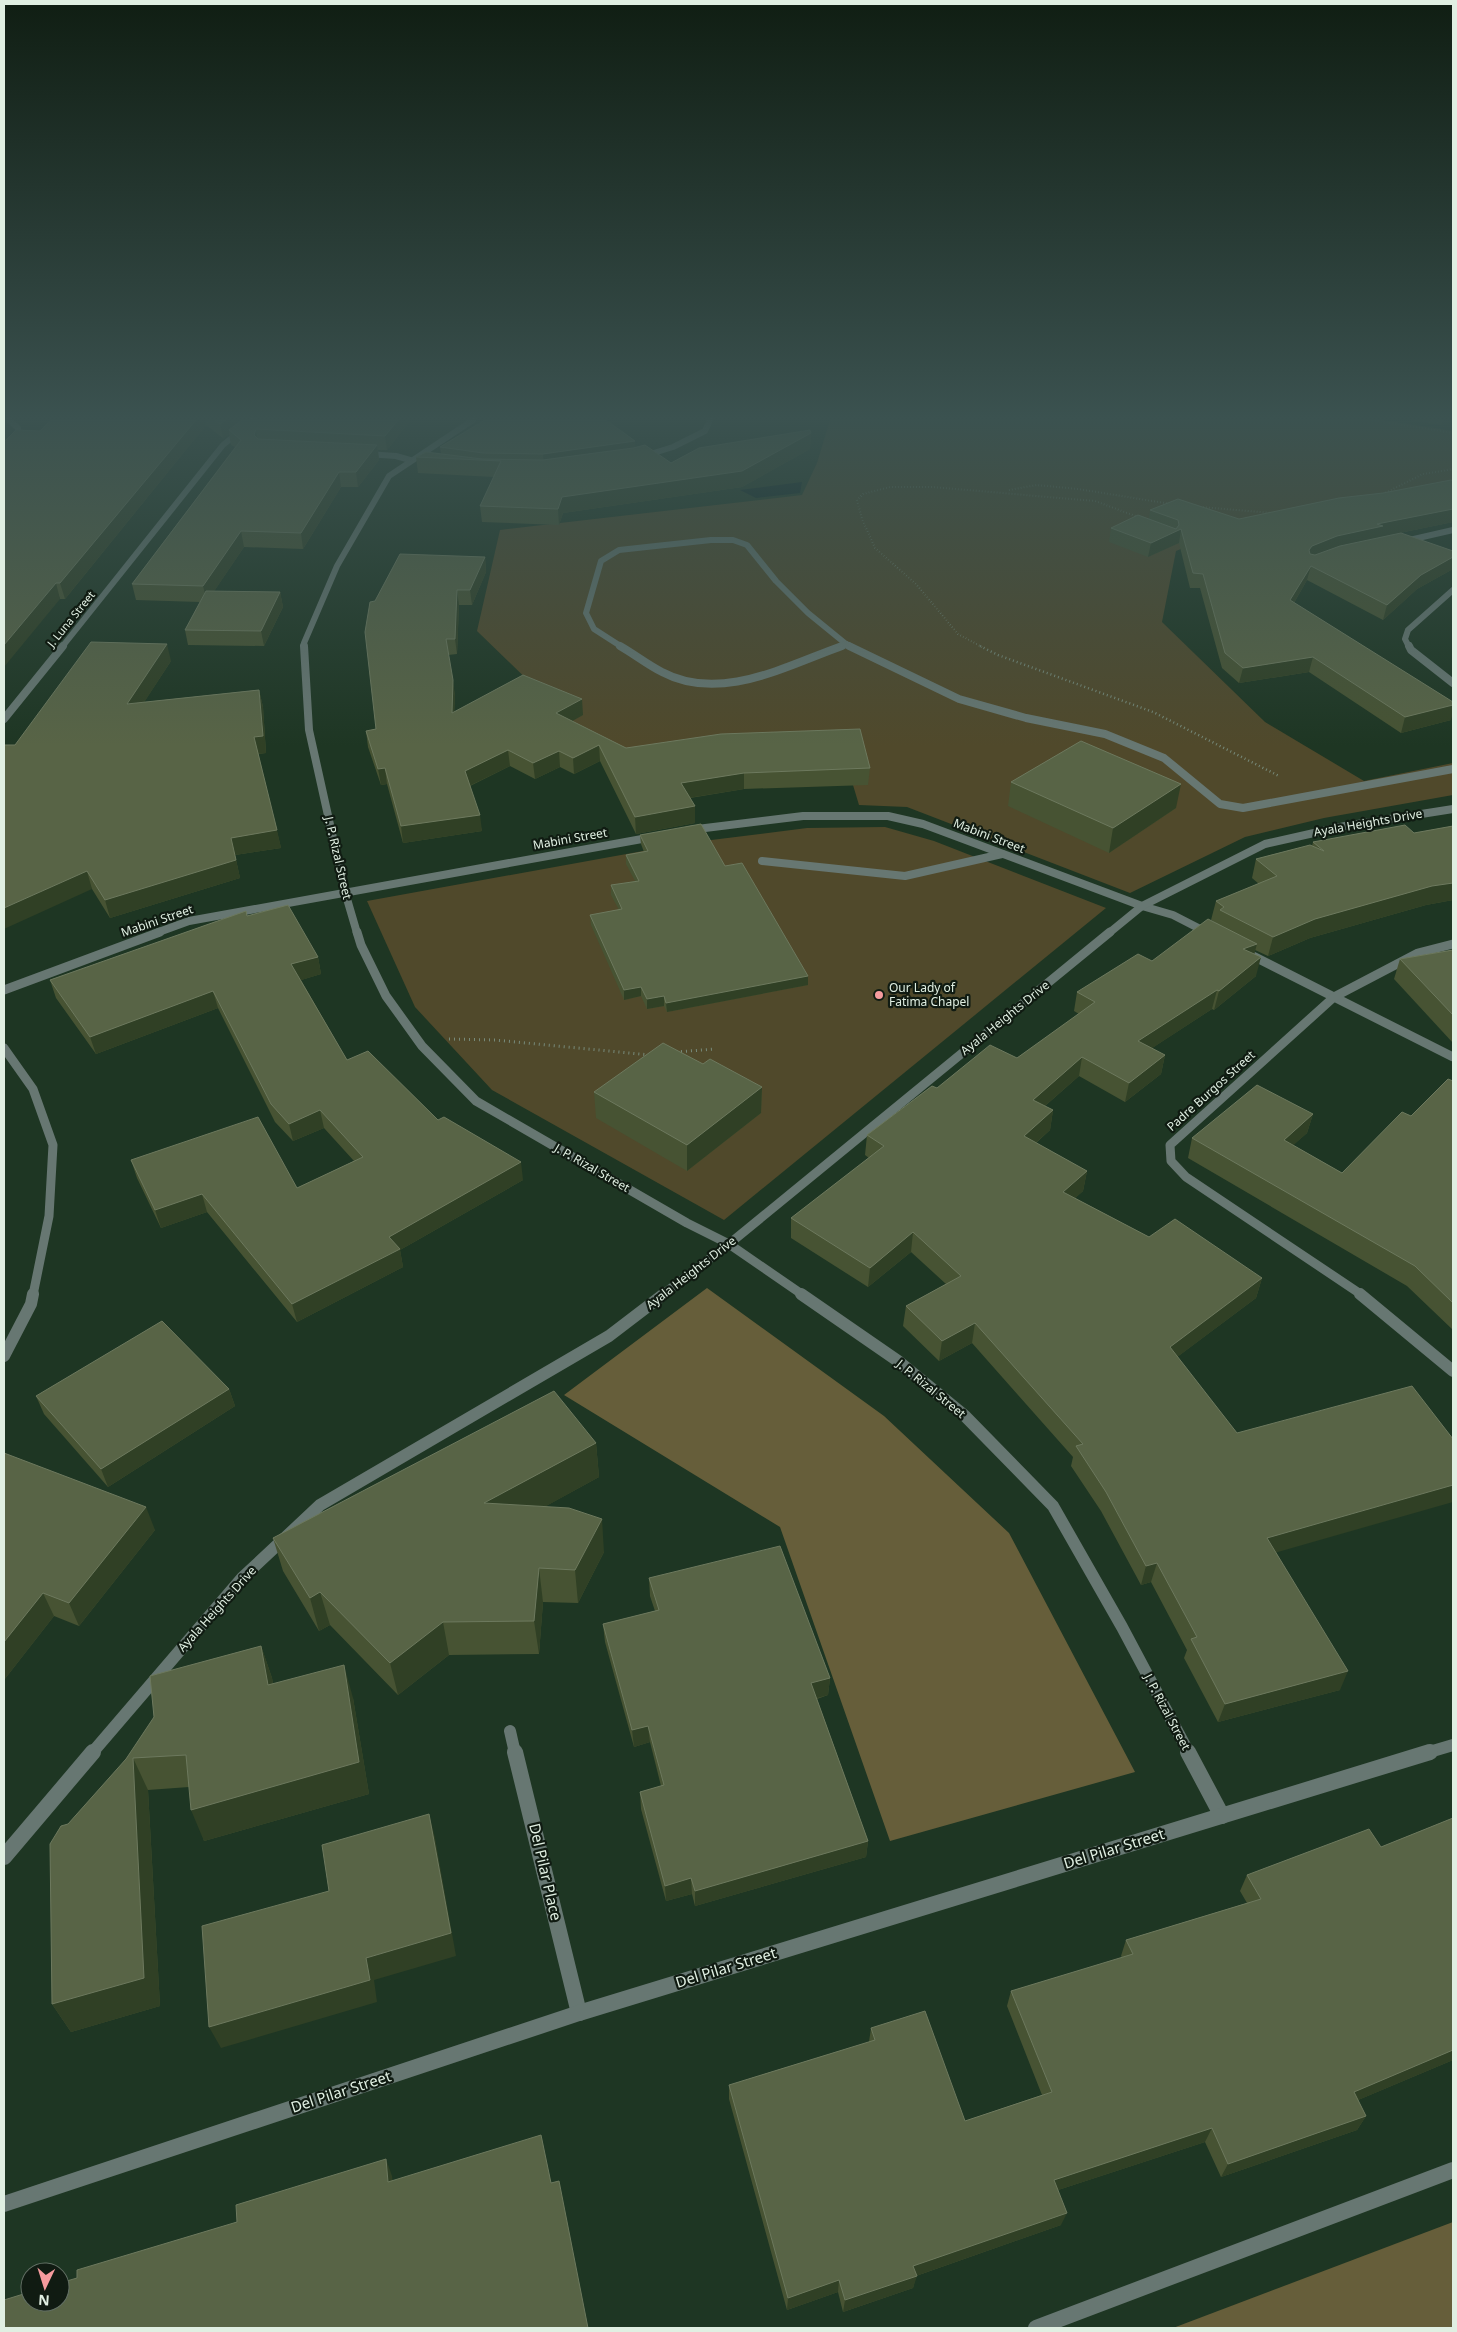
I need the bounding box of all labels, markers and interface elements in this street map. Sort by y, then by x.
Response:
street label: J. Luna Street [43,588,98,651]
street label: Ayala Heights Drive [1312,805,1424,840]
street label: J. P. Rizal Street [320,814,356,902]
street label: Mabini Street [951,814,1028,857]
street label: Mabini Street [531,823,609,853]
street label: Mabini Street [119,900,196,941]
street label: Ayala Heights Drive [957,976,1053,1059]
place label: Our Lady of Fatima Chapel [889,979,969,1010]
marker: Our Lady of Fatima Chapel [873,989,885,1001]
street label: Padre Burgos Street [1163,1046,1259,1135]
street label: J. P. Rizal Street [551,1139,634,1196]
street label: Ayala Heights Drive [642,1232,739,1313]
street label: J. P. Rizal Street [892,1355,970,1422]
street label: Ayala Heights Drive [174,1562,260,1655]
street label: J. P. Rizal Street [1140,1670,1195,1754]
street label: Del Pilar Place [525,1821,567,1923]
street label: Del Pilar Street [1061,1823,1167,1873]
street label: Del Pilar Street [673,1942,779,1992]
street label: Del Pilar Street [288,2065,394,2117]
north arrow [20,2262,70,2312]
text: N [38,2291,50,2310]

